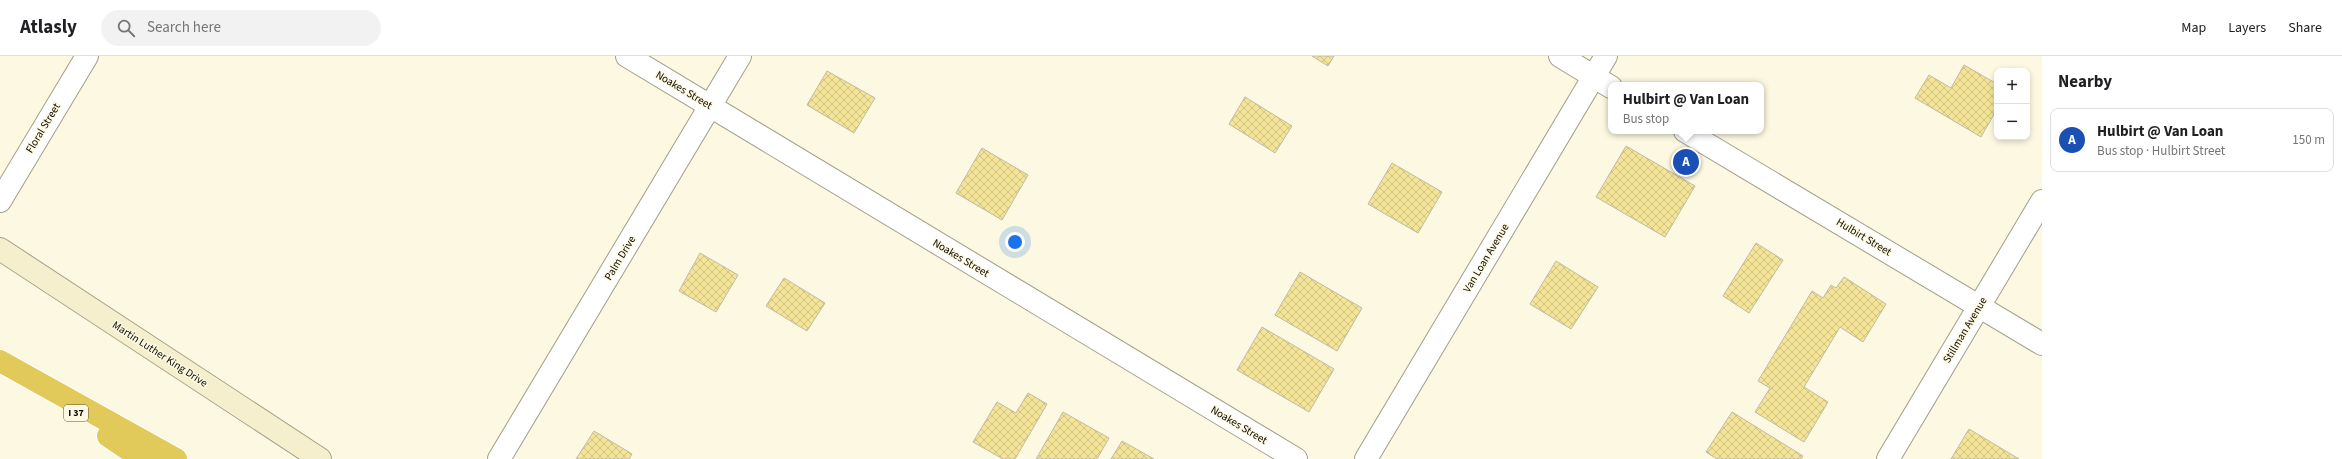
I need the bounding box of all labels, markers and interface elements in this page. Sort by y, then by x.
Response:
search box [101,10,381,46]
text: Atlasly [20,14,77,41]
icon: search [115,17,137,39]
text: Search here [147,17,221,38]
text: Map [2181,18,2206,38]
text: Layers [2228,18,2266,38]
text: Share [2288,18,2322,38]
street label: Noakes Street [653,67,715,113]
map controls [1994,68,2030,140]
button: + [1994,68,2030,104]
text: Nearby [2058,70,2112,94]
popup [1608,82,1764,134]
text: Hulbirt @ Van Loan [1623,89,1749,110]
street label: Floral Street [22,100,64,156]
button: − [1994,104,2030,140]
text: Bus stop [1623,110,1669,128]
text: Hulbirt @ Van Loan [2097,121,2223,142]
text: A [2068,131,2076,149]
text: 150 m [2292,131,2325,149]
text: Bus stop · Hulbirt Street [2097,142,2225,160]
pin: A [1673,147,1699,177]
street label: Hulbirt Street [1834,215,1895,260]
street label: Van Loan Avenue [1460,220,1513,295]
your location [1005,232,1025,252]
street label: Palm Drive [601,233,639,283]
street label: Noakes Street [930,235,992,281]
street label: Stillman Avenue [1939,294,1991,366]
street label: Martin Luther King Drive [109,317,211,391]
street label: Noakes Street [1208,402,1270,448]
road number: I 37 [64,405,88,421]

